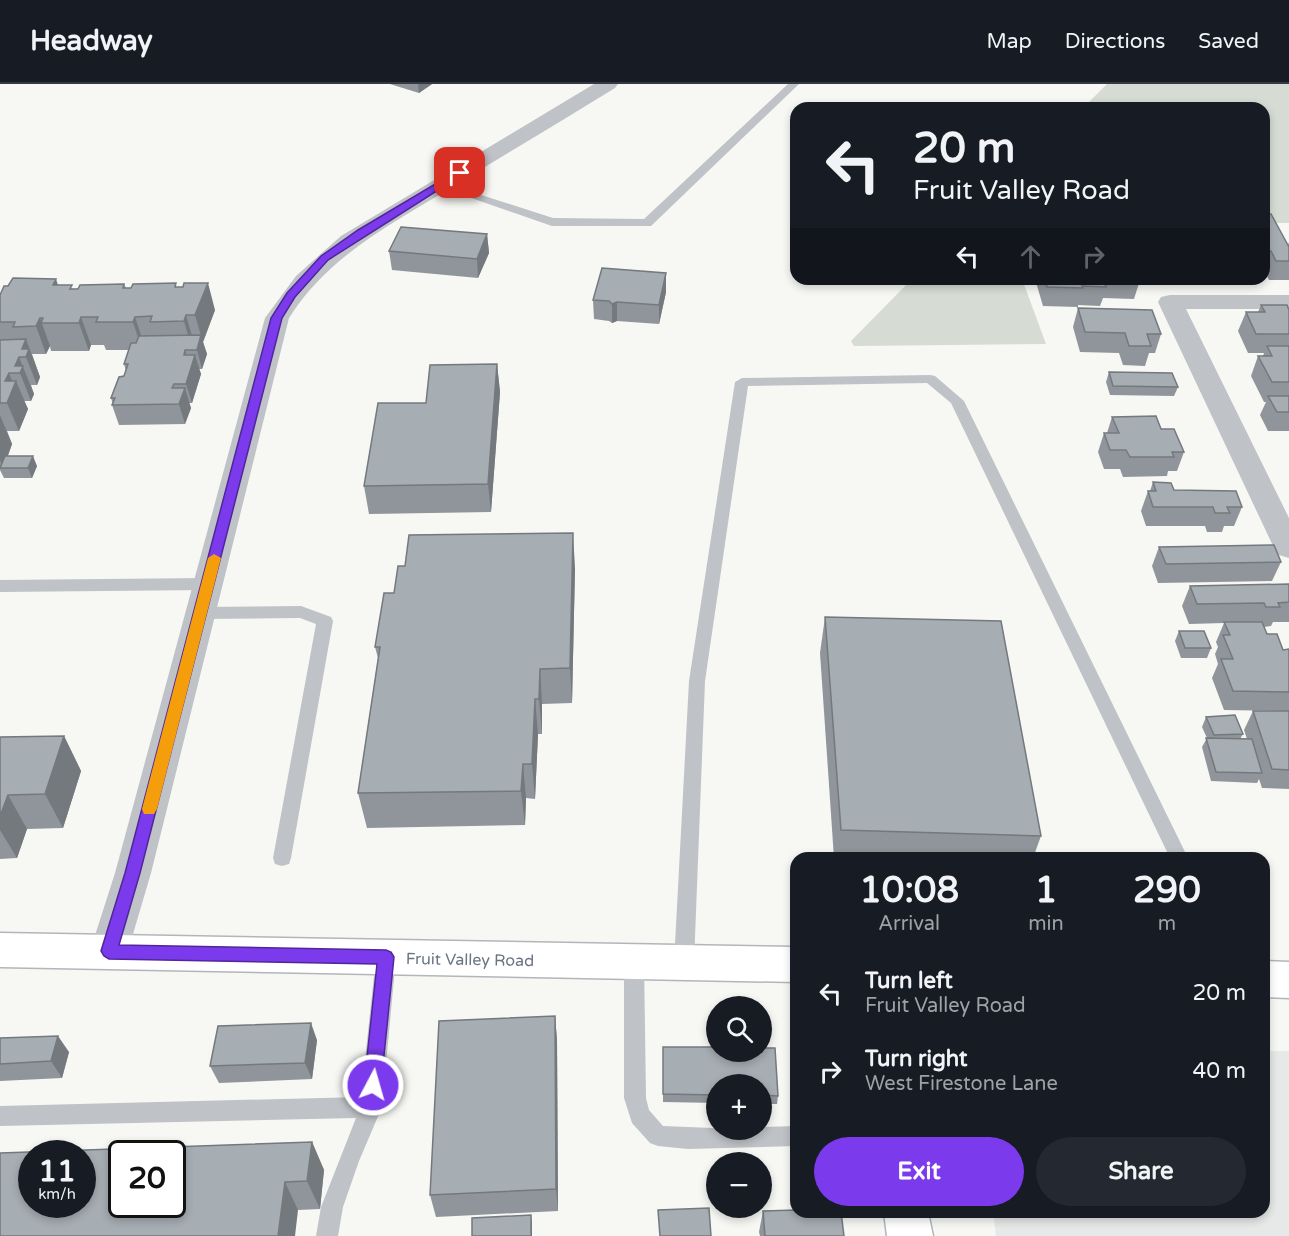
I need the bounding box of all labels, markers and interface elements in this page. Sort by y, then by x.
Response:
text: Headway [30,24,153,58]
text: Map [986,29,1032,54]
text: Directions [1065,29,1165,54]
text: Saved [1198,29,1259,54]
text: 20 m [913,123,1015,174]
icon: left [814,126,892,204]
pin [434,147,485,198]
icon: arrive [443,156,476,189]
text: Fruit Valley Road [913,174,1130,207]
icon: left [951,240,984,273]
icon: ahead [1014,240,1047,273]
icon: right [1077,240,1110,273]
text: 10:08 [859,869,959,912]
text: 1 [1035,869,1057,912]
text: 290 [1133,869,1201,912]
text: Arrival [878,912,940,936]
text: min [1028,912,1064,936]
text: m [1158,912,1176,936]
street label: Fruit Valley Road [406,949,534,971]
text: Turn left [865,968,953,994]
icon: left [814,977,847,1010]
text: 20 m [1192,980,1246,1006]
text: Fruit Valley Road [865,994,1026,1018]
map controls [706,996,772,1218]
button: search [706,996,772,1062]
text: Turn right [865,1046,967,1072]
position arrow [341,1053,405,1117]
icon: right [814,1055,847,1088]
text: 40 m [1192,1058,1246,1084]
text: West Firestone Lane [865,1072,1058,1096]
button: + [706,1074,772,1140]
button: Exit [814,1137,1024,1206]
button: Share [1036,1137,1246,1206]
speed limit sign: 20 [108,1140,186,1218]
button: − [706,1152,772,1218]
text: 11 [38,1153,76,1190]
text: km/h [38,1185,76,1203]

